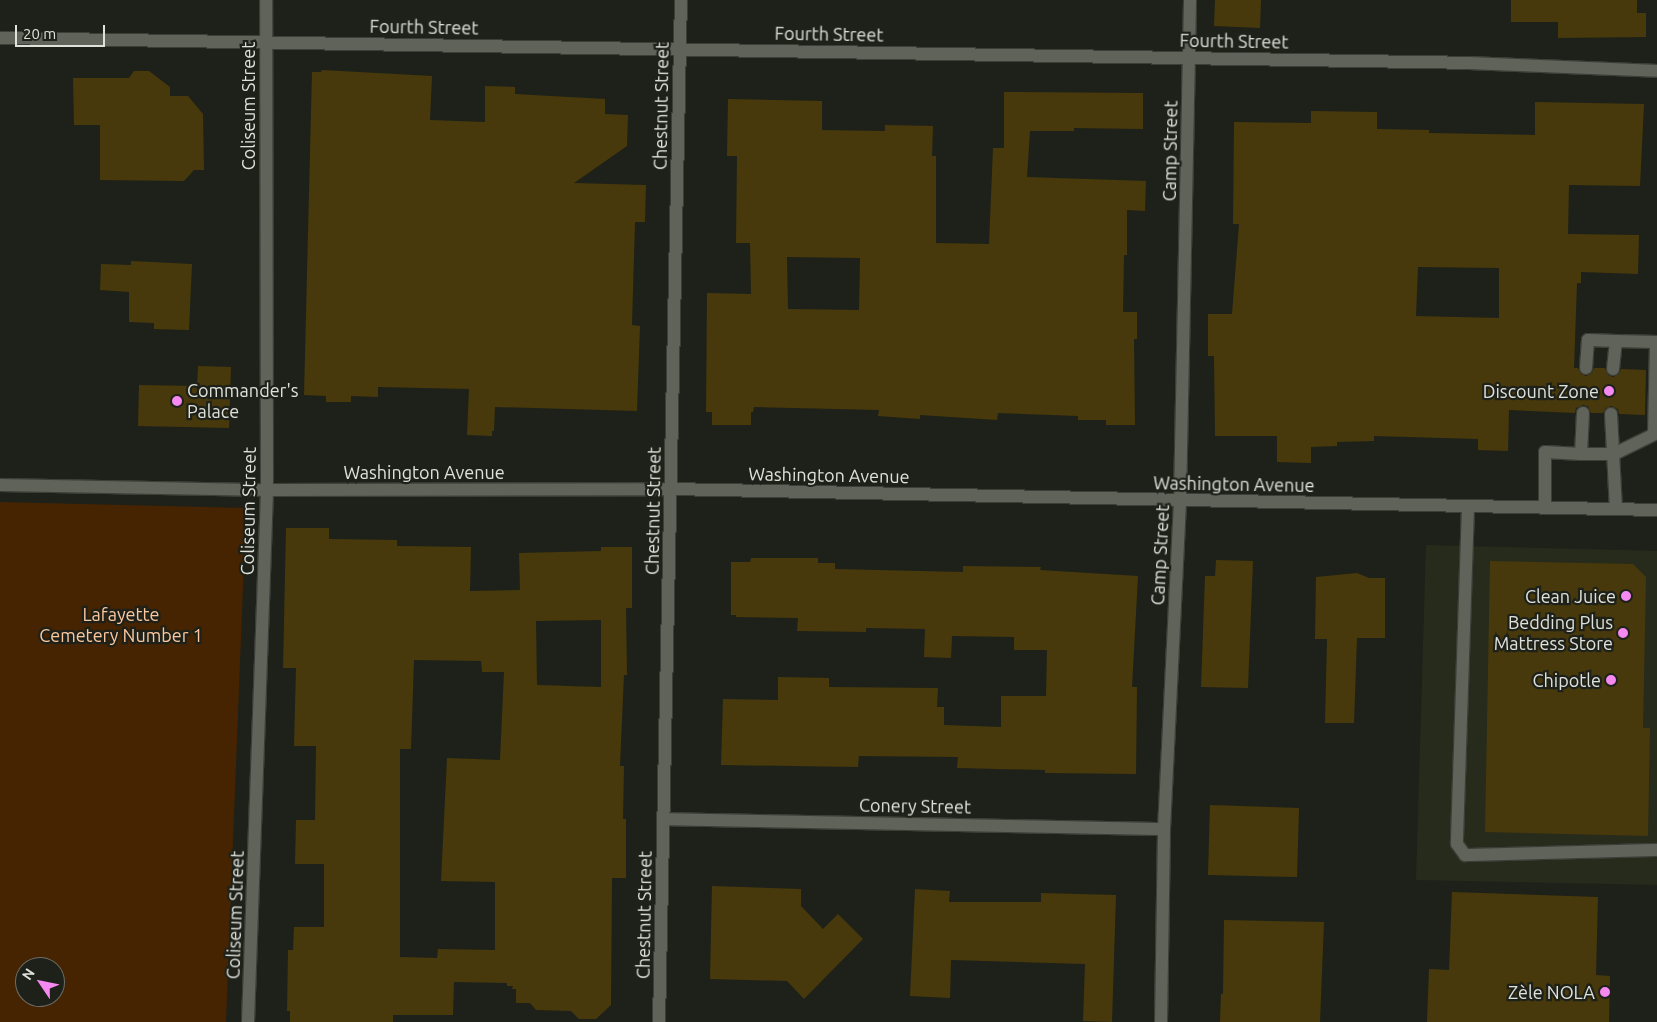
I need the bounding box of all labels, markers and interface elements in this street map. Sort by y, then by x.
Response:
scale bar [18,15,108,47]
street label: Fourth Street [369,15,479,39]
street label: Fourth Street [774,22,884,46]
text: 20 m [23,25,56,42]
street label: Fourth Street [1179,29,1289,53]
street label: Coliseum Street [237,42,259,170]
street label: Chestnut Street [649,42,673,170]
street label: Camp Street [1158,100,1182,202]
place label: Commander's Palace [187,380,299,422]
place label: Discount Zone [1483,380,1599,402]
marker: Discount Zone [1603,385,1615,397]
marker: Commander's Palace [171,395,183,407]
street label: Coliseum Street [236,447,260,575]
street label: Chestnut Street [641,447,665,575]
street label: Washington Avenue [343,461,505,483]
street label: Washington Avenue [748,463,910,487]
street label: Washington Avenue [1153,472,1315,496]
street label: Camp Street [1147,504,1173,606]
place label: Clean Juice [1525,585,1616,607]
marker: Clean Juice [1620,590,1632,602]
park label: Lafayette Cemetery Number 1 [39,604,203,646]
place label: Bedding Plus Mattress Store [1494,612,1613,654]
marker: Bedding Plus Mattress Store [1617,627,1629,639]
place label: Chipotle [1533,669,1601,691]
marker: Chipotle [1605,674,1617,686]
street label: Conery Street [859,794,971,818]
street label: Coliseum Street [222,850,248,980]
street label: Chestnut Street [632,851,656,979]
north arrow [15,957,65,1007]
text: N [19,965,38,983]
place label: Zèle NOLA [1508,981,1595,1003]
marker: Zèle NOLA [1599,986,1611,998]

